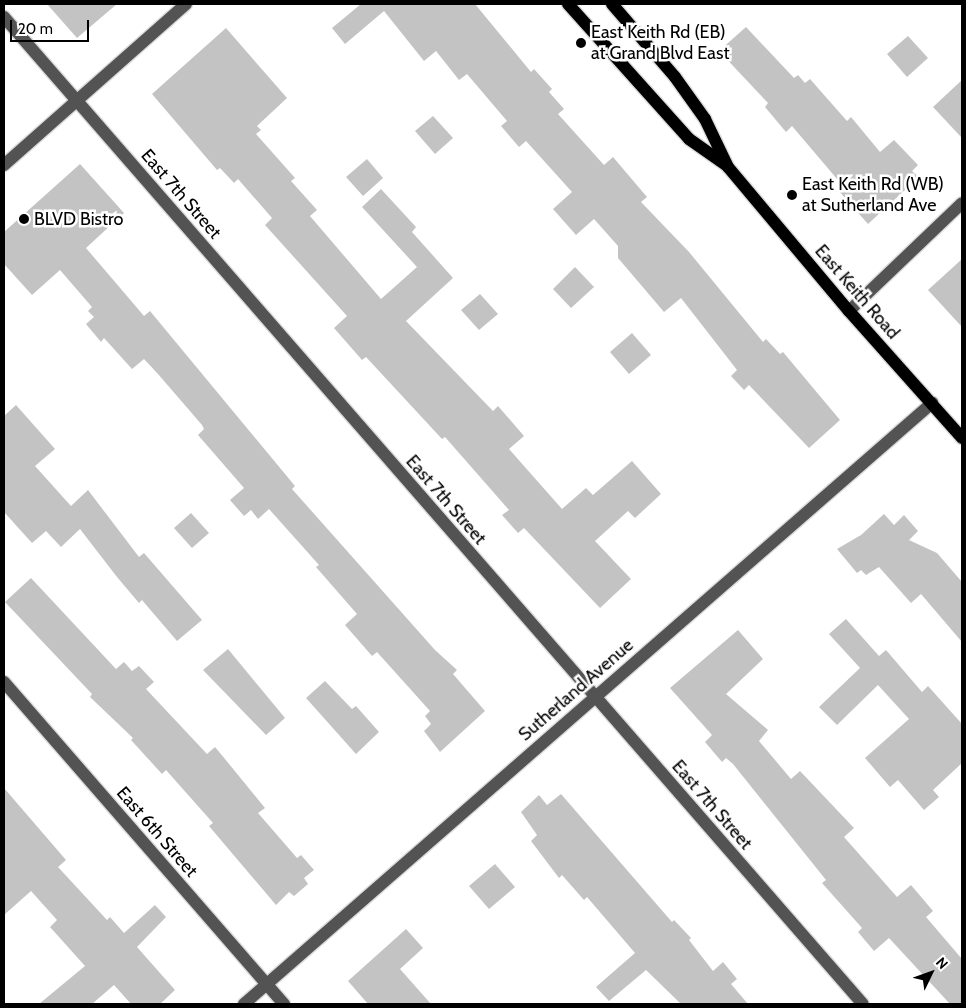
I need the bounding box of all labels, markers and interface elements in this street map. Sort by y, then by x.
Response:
scale bar [12,10,91,42]
text: 20 m [18,20,53,38]
place label: East Keith Rd (EB) at Grand Blvd East [591,22,729,64]
marker: East Keith Rd (EB) at Grand Blvd East [575,37,587,49]
street label: East 7th Street [136,145,226,243]
place label: East Keith Rd (WB) at Sutherland Ave [802,174,944,216]
marker: East Keith Rd (WB) at Sutherland Ave [786,189,798,201]
place label: BLVD Bistro [34,208,123,230]
marker: BLVD Bistro [18,213,30,225]
street label: East Keith Road [810,240,904,344]
street label: East 7th Street [401,451,491,549]
street label: Sutherland Avenue [514,634,638,746]
street label: East 7th Street [667,756,757,854]
street label: East 6th Street [112,782,202,882]
north arrow [906,948,956,998]
text: N [932,953,952,973]

